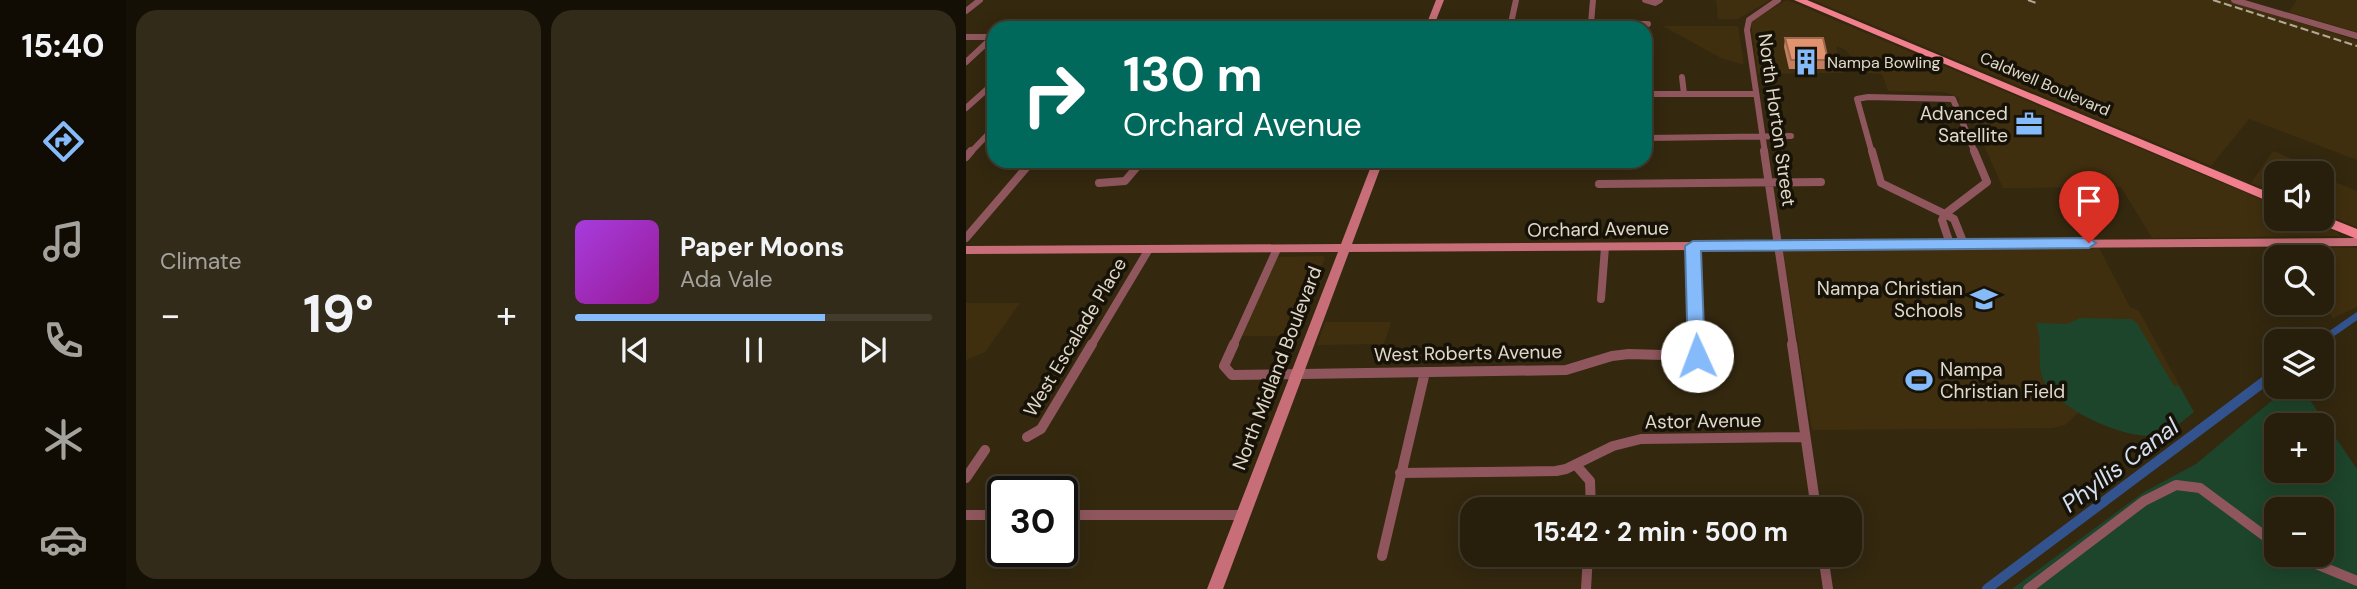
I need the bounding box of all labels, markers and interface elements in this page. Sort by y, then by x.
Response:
text: 15:40 [21,25,105,67]
street label: North Horton Street [1752,32,1802,208]
text: 130 m [1123,42,1263,106]
building icon: Nampa Bowling [1791,47,1821,77]
street label: Caldwell Boulevard [1977,47,2113,121]
icon: right [1008,49,1099,140]
place label: Nampa Bowling [1827,52,1941,73]
place label: Advanced Satellite [1920,101,2008,148]
text: Orchard Avenue [1123,104,1362,146]
office icon: Advanced Satellite [2014,109,2044,139]
icon: directions [39,117,88,166]
map controls [2264,161,2334,567]
button: sound [2264,161,2334,231]
pin [2059,171,2119,243]
icon: arrive [2070,182,2108,220]
street label: Orchard Avenue [1527,215,1669,243]
icon: music [39,217,88,266]
text: Paper Moons [680,230,844,264]
button: search [2264,245,2334,315]
text: Climate [160,246,242,276]
street label: West Escalade Place [1018,253,1132,421]
street label: North Midland Boulevard [1227,262,1327,474]
text: Ada Vale [680,264,773,294]
place label: Nampa Christian Schools [1817,276,1963,323]
text: 19° [303,280,374,348]
school or university icon: Nampa Christian Schools [1969,284,1999,314]
text: − [160,290,181,340]
text: + [496,290,517,340]
icon: phone [39,316,88,365]
position arrow [1660,319,1734,393]
button: layers [2264,329,2334,399]
icon: previous [616,331,654,369]
icon: pause [735,331,773,369]
icon: next [854,331,892,369]
street label: West Roberts Avenue [1374,339,1562,367]
place label: Nampa Christian Field [1940,357,2065,404]
sports icon: Nampa Christian Field [1904,365,1934,395]
street label: Astor Avenue [1644,407,1762,435]
water label: Phyllis Canal [2055,410,2185,519]
button: + [2264,413,2334,483]
icon: climate [39,415,88,464]
speed limit sign: 30 [987,476,1078,567]
button: − [2264,497,2334,567]
icon: car [39,515,88,564]
text: 15:42 · 2 min · 500 m [1534,515,1788,549]

